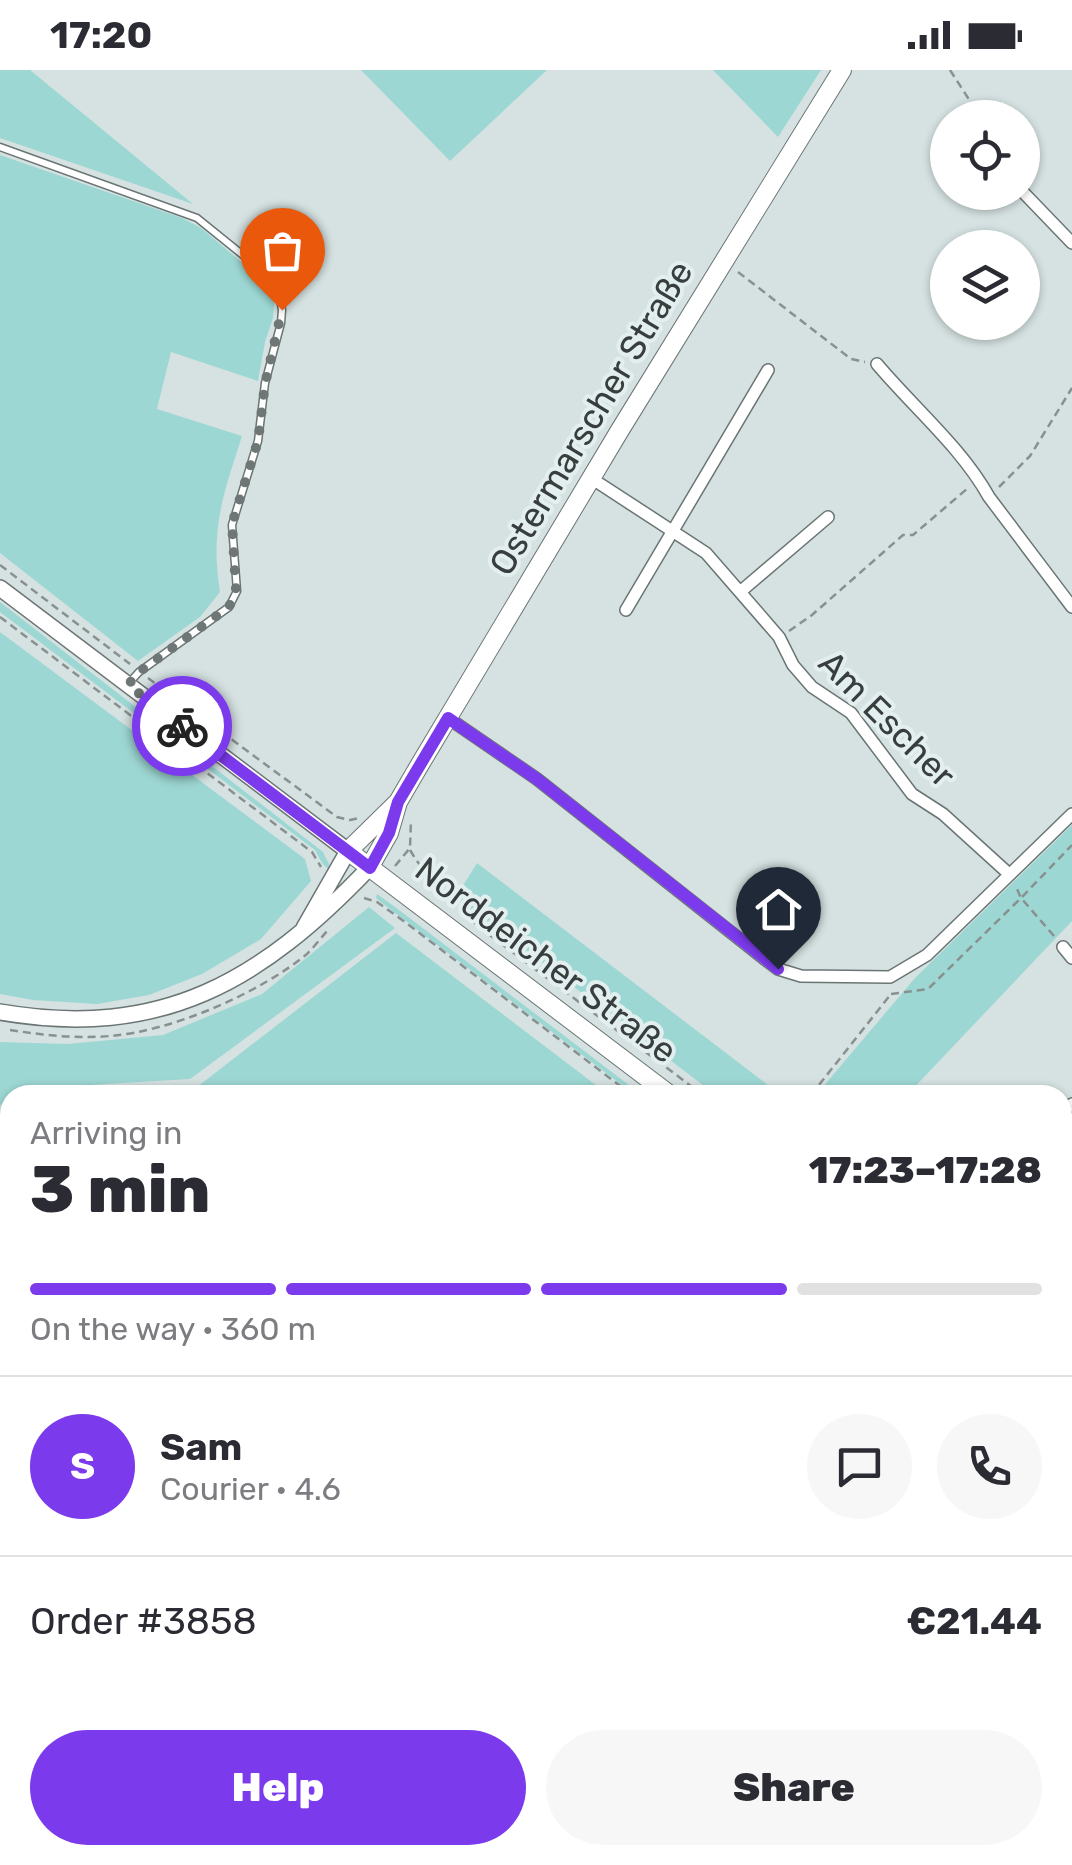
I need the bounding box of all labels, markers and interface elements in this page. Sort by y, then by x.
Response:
text: 17:20 [50,12,152,58]
map controls [930,100,1040,340]
button: locate [930,100,1040,210]
pin [240,208,325,311]
icon: bag [255,223,310,278]
button: layers [930,230,1040,340]
street label: Ostermarscher Straße [481,253,701,583]
street label: Am Escher [810,642,964,796]
courier [132,676,232,776]
icon: bike [155,699,210,754]
street label: Norddeicher Straße [407,848,685,1072]
pin [736,867,821,970]
icon: home [751,882,806,937]
text: Arriving in [30,1114,182,1152]
text: 17:23–17:28 [809,1147,1042,1193]
text: 3 min [30,1151,210,1228]
text: On the way · 360 m [30,1310,316,1348]
button: chat [807,1414,912,1519]
button: phone [937,1414,1042,1519]
text: Sam [160,1424,242,1470]
text: S [70,1443,95,1489]
text: Courier · 4.6 [160,1470,341,1508]
text: Order #3858 [30,1598,257,1644]
text: €21.44 [906,1598,1042,1644]
button: Help [30,1730,526,1845]
button: Share [546,1730,1042,1845]

